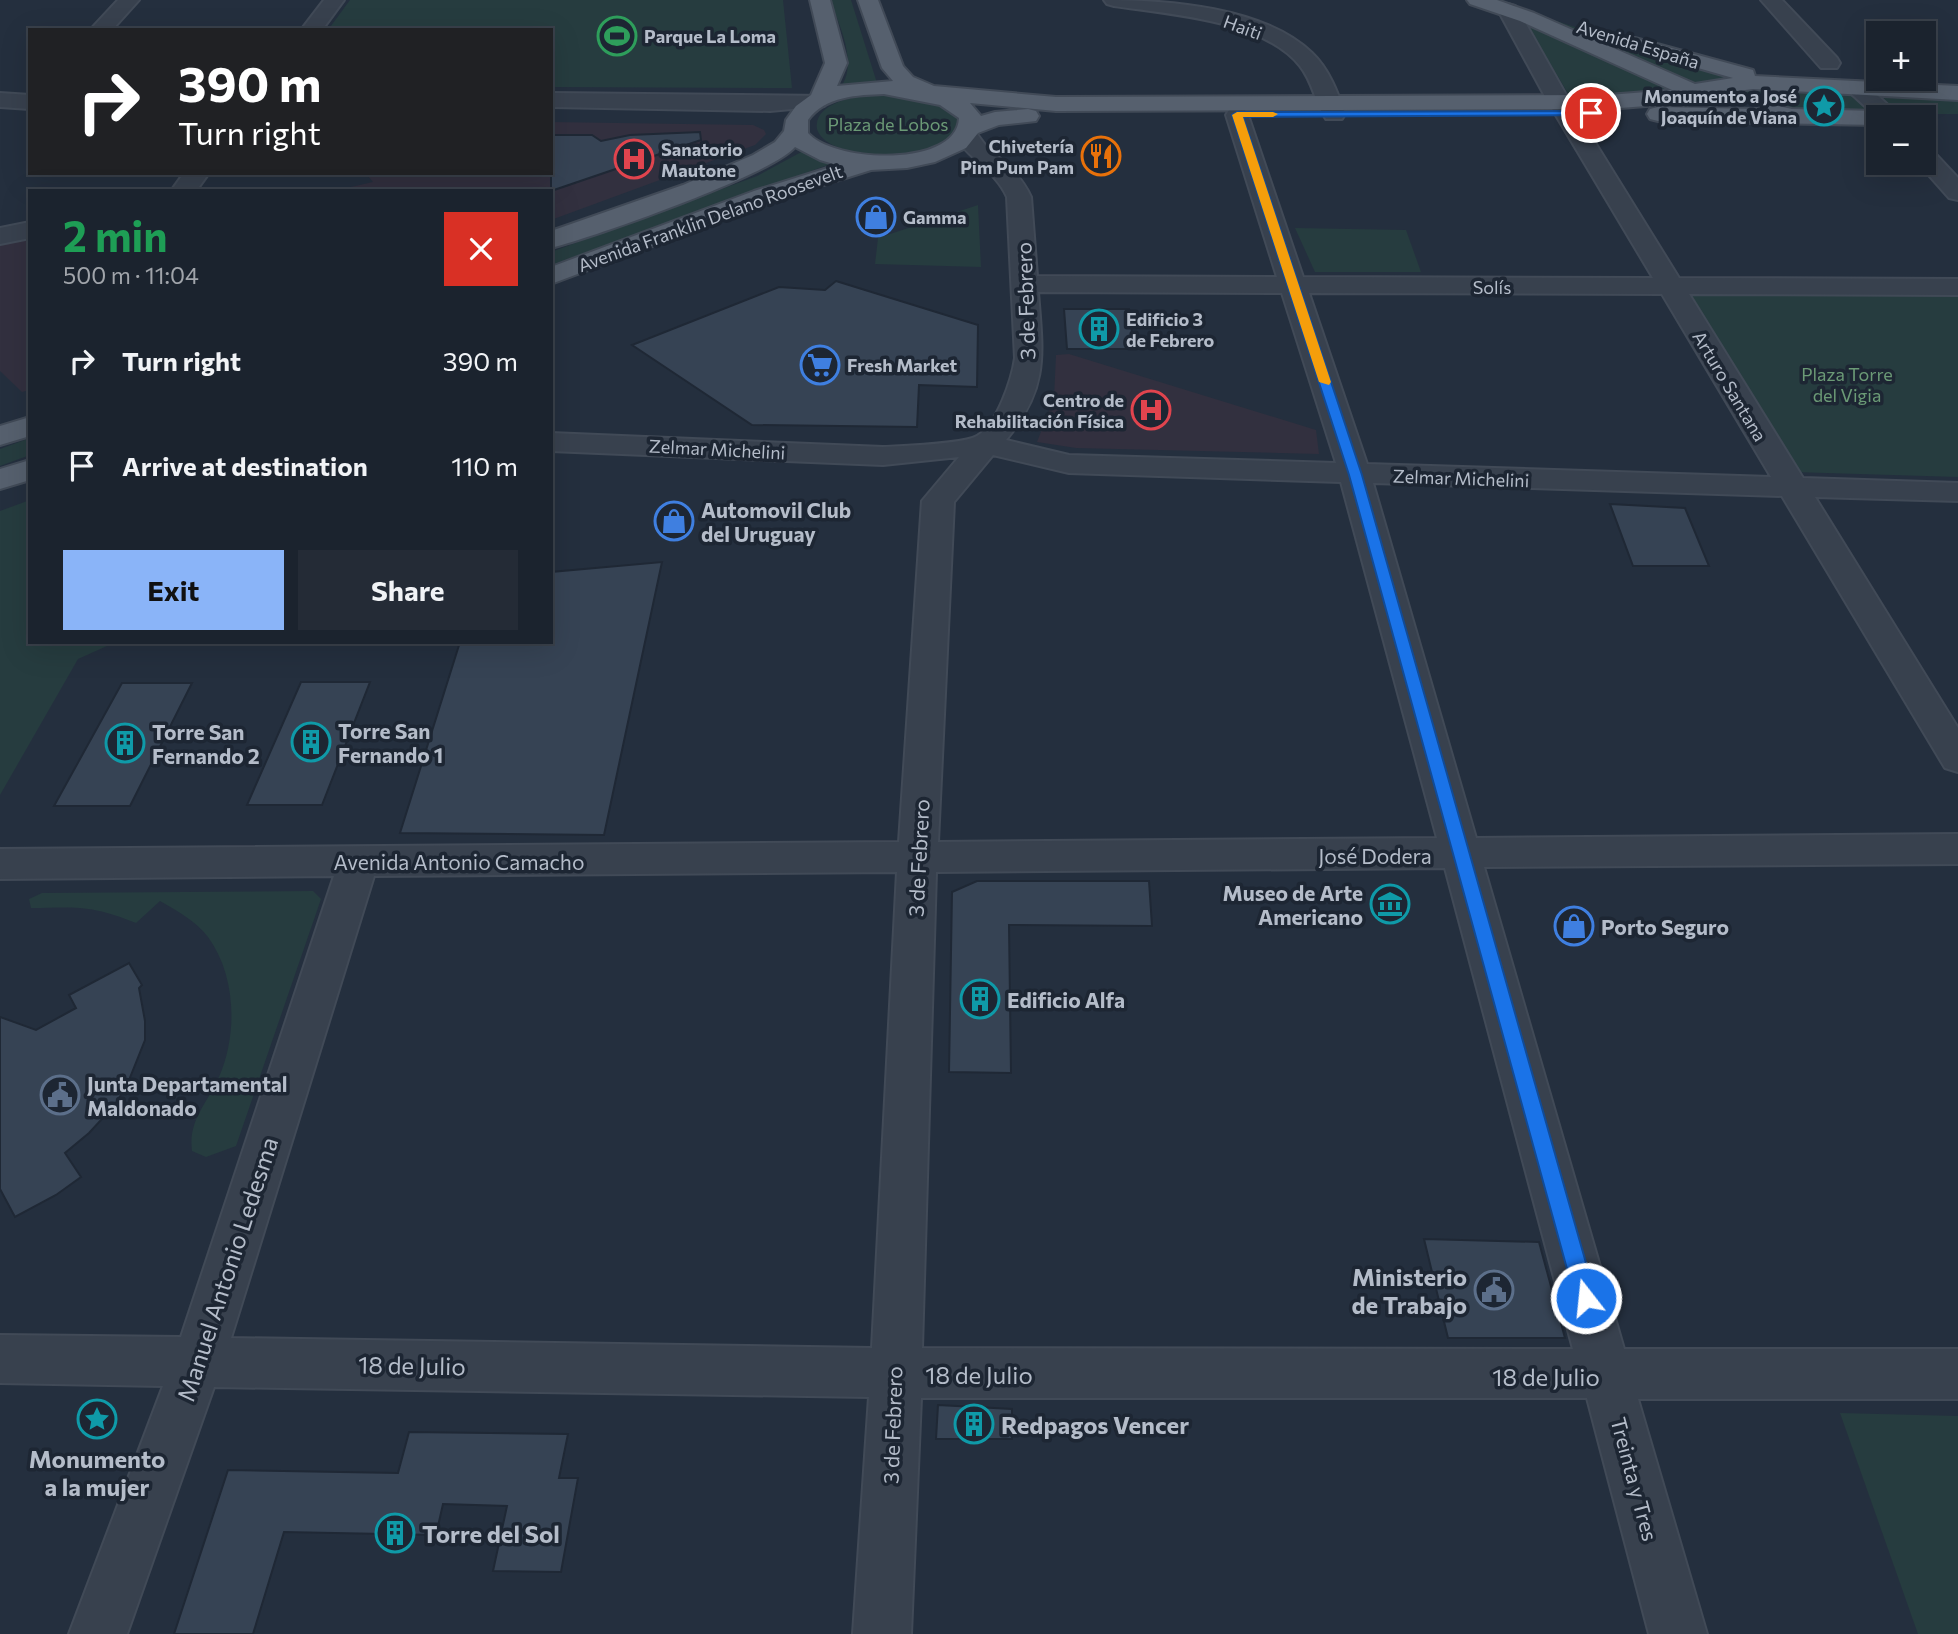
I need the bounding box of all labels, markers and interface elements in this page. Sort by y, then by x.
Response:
street label: Haiti [1221,10,1265,44]
sports icon: Parque La Loma [596,15,638,57]
street label: Avenida España [1574,15,1702,73]
map controls [1866,21,1936,175]
button: + [1866,21,1936,91]
place label: Parque La Loma [644,25,776,47]
text: 390 m [178,52,321,112]
icon: right [63,56,154,147]
pin [1561,83,1621,143]
place label: Monumento a José Joaquín de Viana [1644,85,1797,128]
place icon: Monumento a José Joaquín de Viana [1803,85,1845,127]
icon: arrive [1572,94,1610,132]
button: − [1866,105,1936,175]
text: Turn right [178,112,321,152]
park label: Plaza de Lobos [828,113,948,135]
place label: Chivetería Pim Pum Pam [960,135,1074,178]
restaurant icon: Chivetería Pim Pum Pam [1080,135,1122,177]
hospital icon: Sanatorio Mautone [613,138,655,180]
place label: Sanatorio Mautone [661,138,743,181]
street label: Avenida Franklin Delano Roosevelt [575,160,845,276]
shop icon: Gamma [855,196,897,238]
place label: Gamma [903,206,967,228]
text: 2 min [63,209,168,261]
button: close [444,212,518,286]
street label: 3 de Febrero [1010,242,1040,360]
text: 500 m · 11:04 [63,261,199,289]
street label: Solís [1473,276,1511,298]
building icon: Edificio 3 de Febrero [1078,308,1120,350]
place label: Edificio 3 de Febrero [1126,308,1215,351]
street label: Arturo Santana [1688,327,1772,445]
icon: right [63,342,101,380]
supermarket icon: Fresh Market [799,344,841,386]
text: Turn right [122,345,241,376]
text: 390 m [443,345,518,376]
place label: Fresh Market [847,354,957,376]
park label: Plaza Torre del Vigia [1801,363,1893,406]
place label: Centro de Rehabilitación Física [955,389,1124,432]
hospital icon: Centro de Rehabilitación Física [1130,389,1172,431]
street label: Zelmar Michelini [648,434,786,464]
icon: arrive [63,447,101,485]
text: Arrive at destination [122,450,368,481]
text: 110 m [451,450,518,481]
street label: Zelmar Michelini [1392,465,1530,491]
place label: Automovil Club del Uruguay [701,497,851,546]
shop icon: Automovil Club del Uruguay [653,500,695,542]
button: Exit [63,550,284,630]
button: Share [298,550,518,630]
place label: Torre San Fernando 1 [338,718,443,767]
place label: Torre San Fernando 2 [152,719,260,768]
building icon: Torre San Fernando 1 [290,721,332,763]
building icon: Torre San Fernando 2 [104,722,146,764]
street label: 3 de Febrero [902,798,934,918]
street label: José Dodera [1318,843,1432,868]
street label: Avenida Antonio Camacho [334,849,584,874]
place label: Museo de Arte Americano [1223,880,1363,929]
museum icon: Museo de Arte Americano [1369,883,1411,925]
shop icon: Porto Seguro [1553,905,1595,947]
place label: Porto Seguro [1601,914,1729,939]
building icon: Edificio Alfa [959,978,1001,1020]
place label: Edificio Alfa [1007,987,1125,1012]
place label: Junta Departamental Maldonado [87,1071,288,1120]
public building icon: Junta Departamental Maldonado [39,1074,81,1116]
street label: Manuel Antonio Ledesma [171,1133,283,1405]
position arrow [1549,1261,1623,1335]
place label: Ministerio de Trabajo [1352,1262,1467,1319]
public building icon: Ministerio de Trabajo [1473,1269,1515,1311]
street label: 18 de Julio [358,1350,466,1380]
street label: 18 de Julio [925,1360,1033,1389]
street label: 18 de Julio [1492,1362,1600,1391]
street label: 3 de Febrero [877,1366,907,1484]
place icon: Monumento a la mujer [76,1398,118,1440]
building icon: Redpagos Vencer [953,1403,995,1445]
place label: Redpagos Vencer [1001,1410,1189,1439]
street label: Treinta y Tres [1606,1414,1664,1544]
place label: Monumento a la mujer [29,1444,165,1501]
building icon: Torre del Sol [374,1512,416,1554]
place label: Torre del Sol [422,1519,560,1548]

